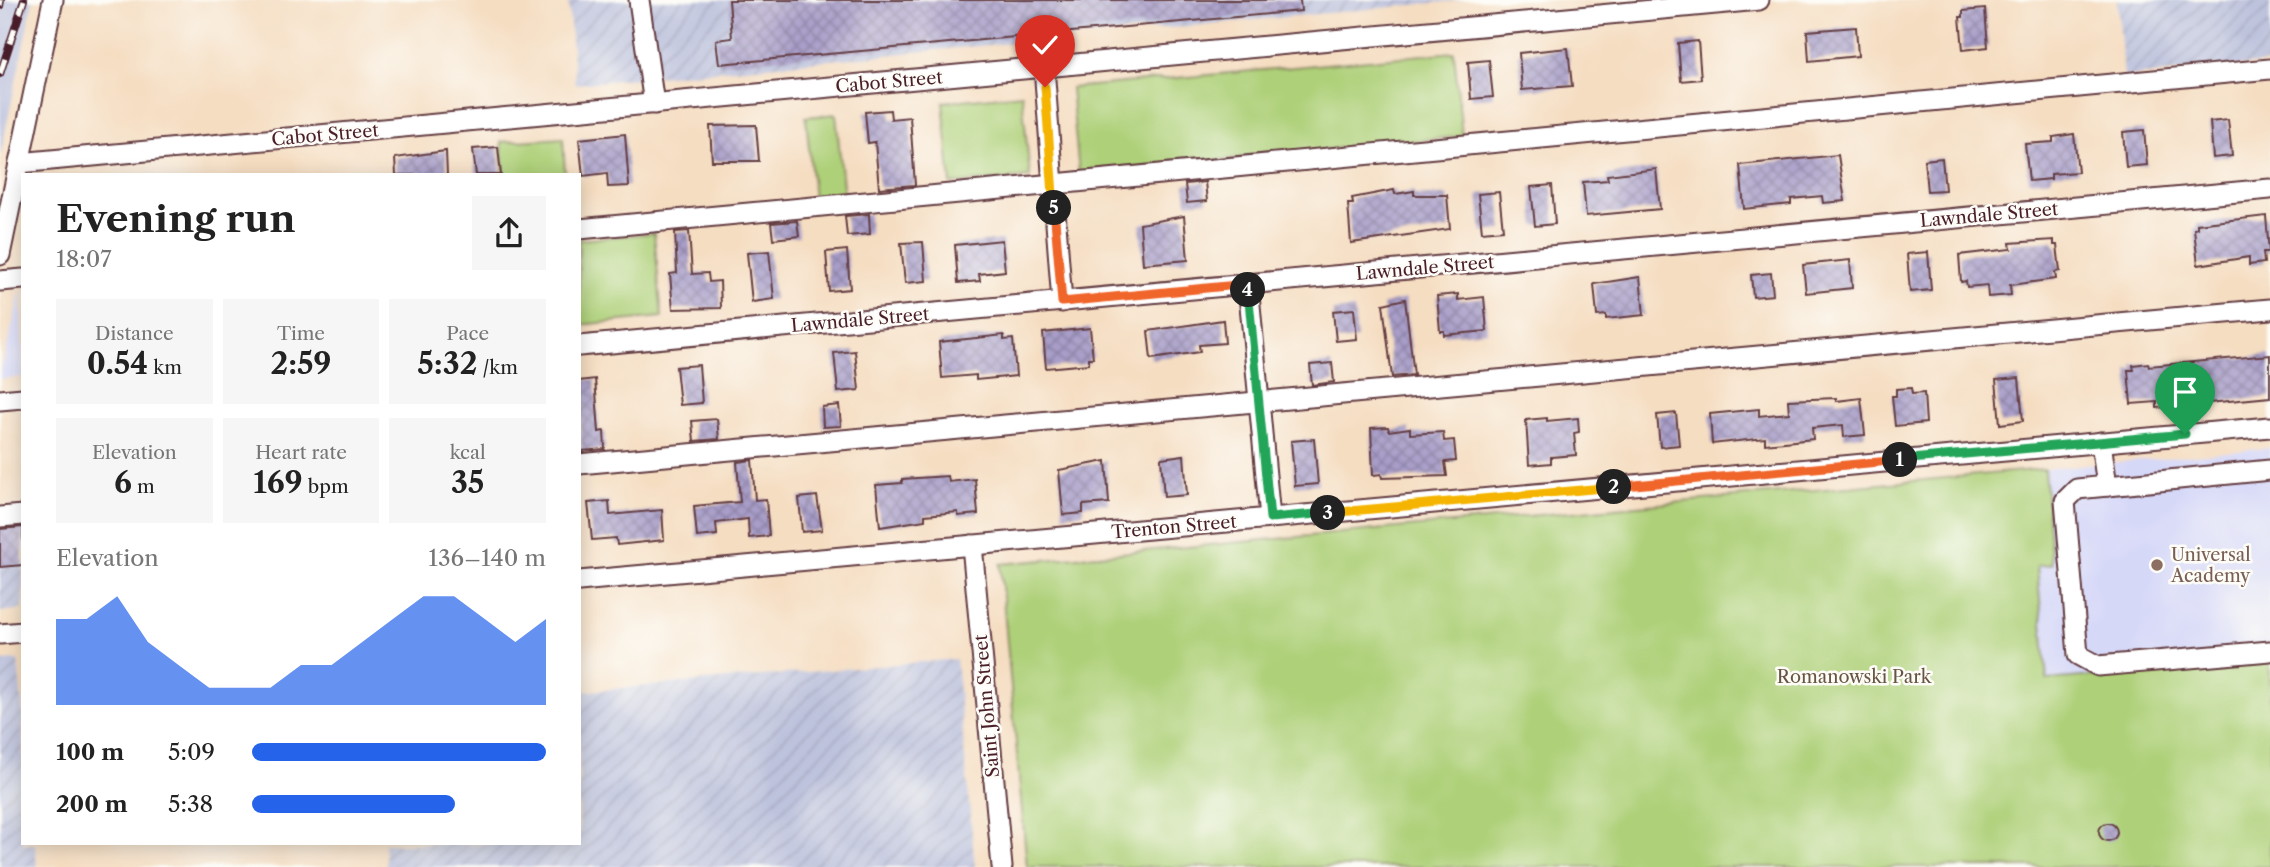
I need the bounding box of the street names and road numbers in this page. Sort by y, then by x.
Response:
street label: Cabot Street [835,66,944,98]
street label: Cabot Street [271,119,380,151]
street label: Lawndale Street [1919,198,2060,232]
street label: Lawndale Street [1355,251,1496,285]
street label: Lawndale Street [790,303,931,337]
street label: Trenton Street [1110,511,1238,543]
street label: Saint John Street [970,633,1004,778]

